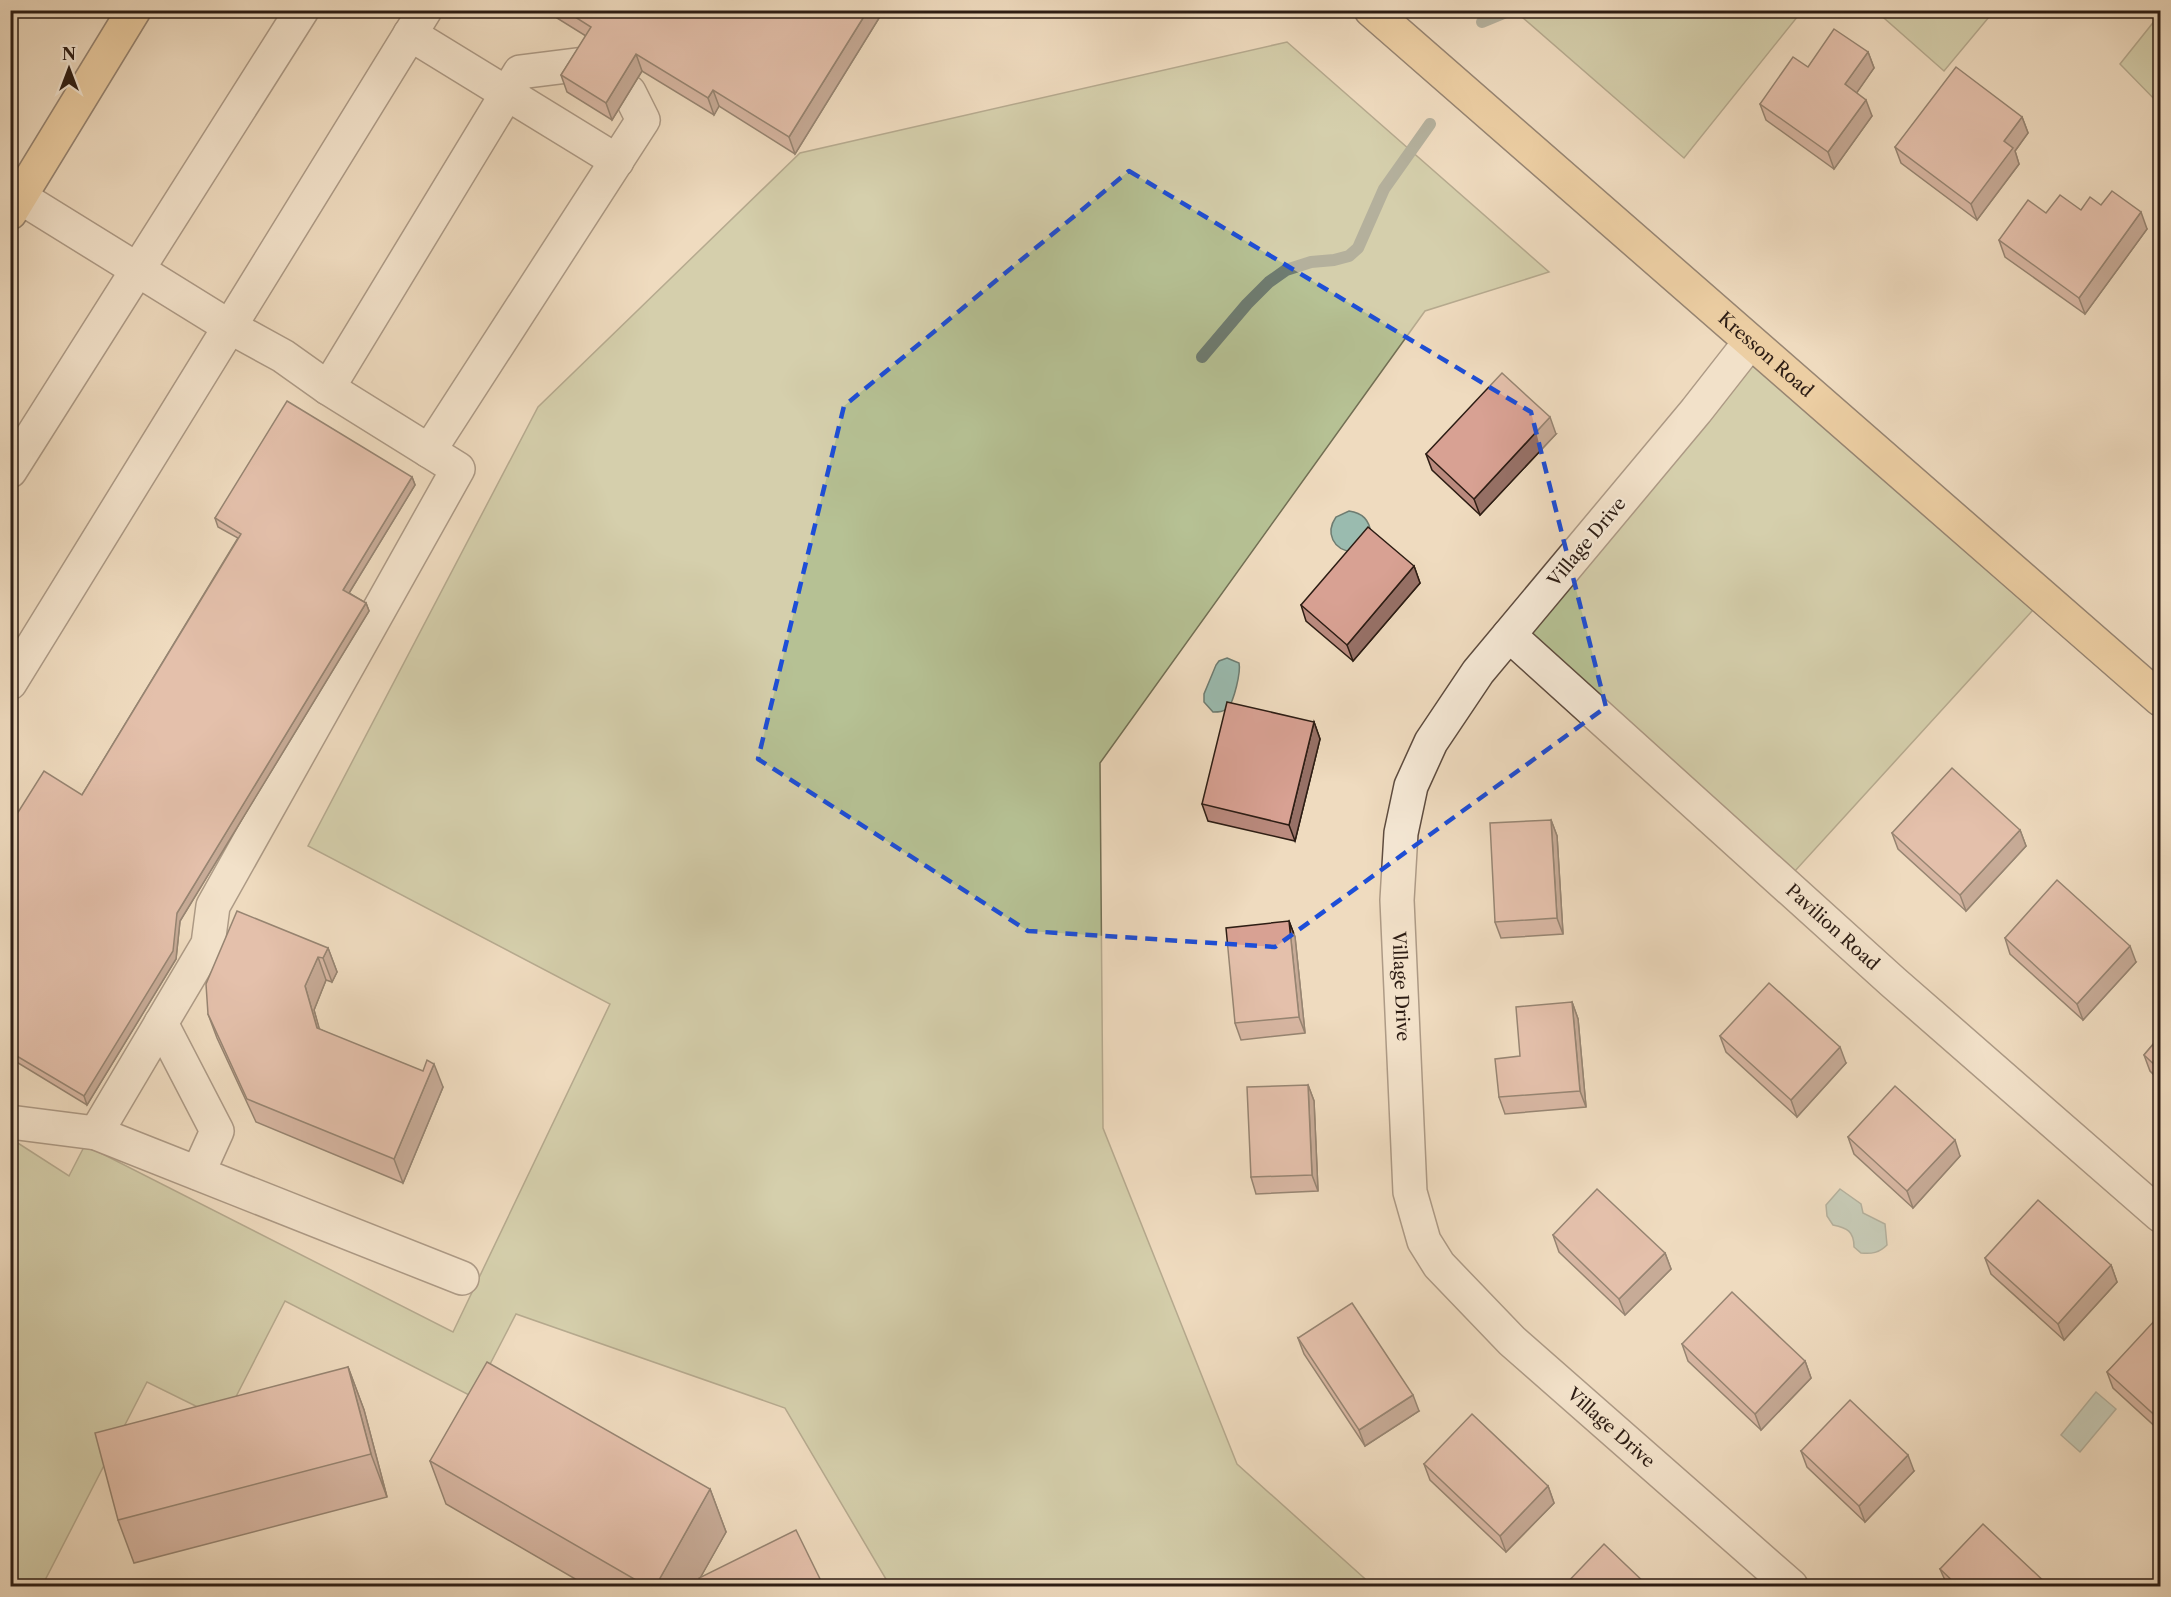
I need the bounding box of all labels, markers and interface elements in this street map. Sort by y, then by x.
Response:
north arrow [39,39,99,99]
text: N [62,44,76,64]
street label: Kresson Road [1714,307,1818,402]
street label: Village Drive [1543,493,1631,592]
street label: Pavilion Road [1781,879,1884,975]
street label: Village Drive [1387,930,1414,1042]
street label: Village Drive [1562,1383,1659,1472]

